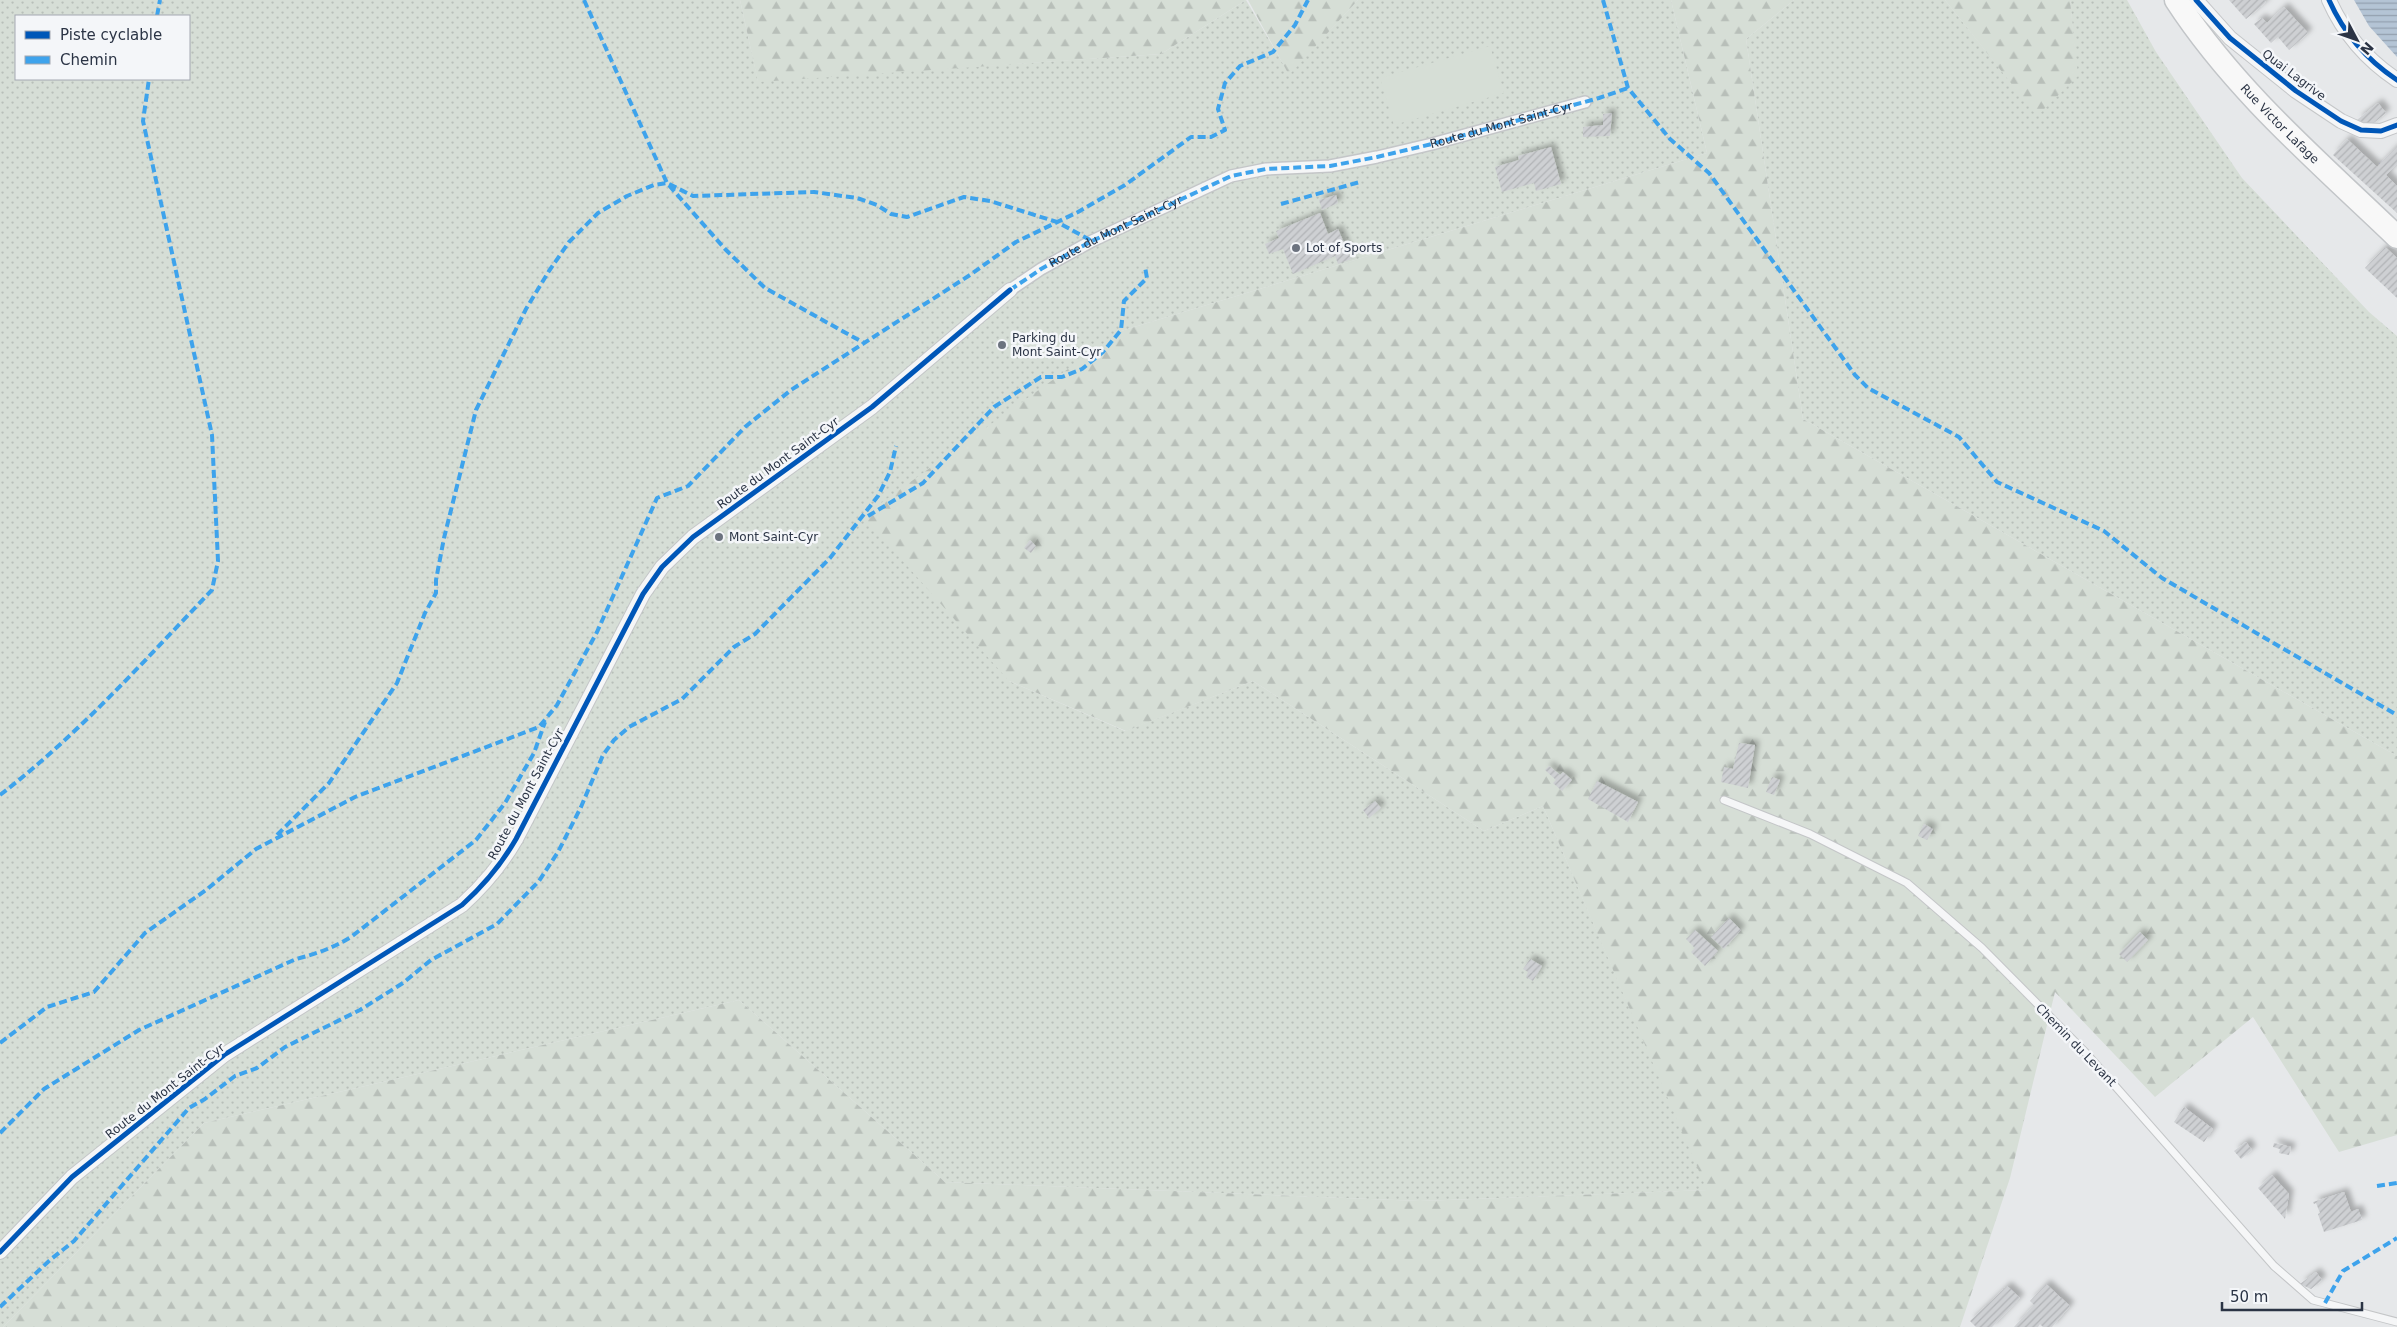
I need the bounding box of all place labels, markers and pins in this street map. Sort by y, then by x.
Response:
place label: Lot of Sports [1306,241,1382,255]
marker: Lot of Sports [1290,242,1302,254]
place label: Parking du Mont Saint-Cyr [1012,331,1101,359]
marker: Parking du Mont Saint-Cyr [996,339,1008,351]
place label: Mont Saint-Cyr [729,530,818,544]
marker: Mont Saint-Cyr [713,531,725,543]

